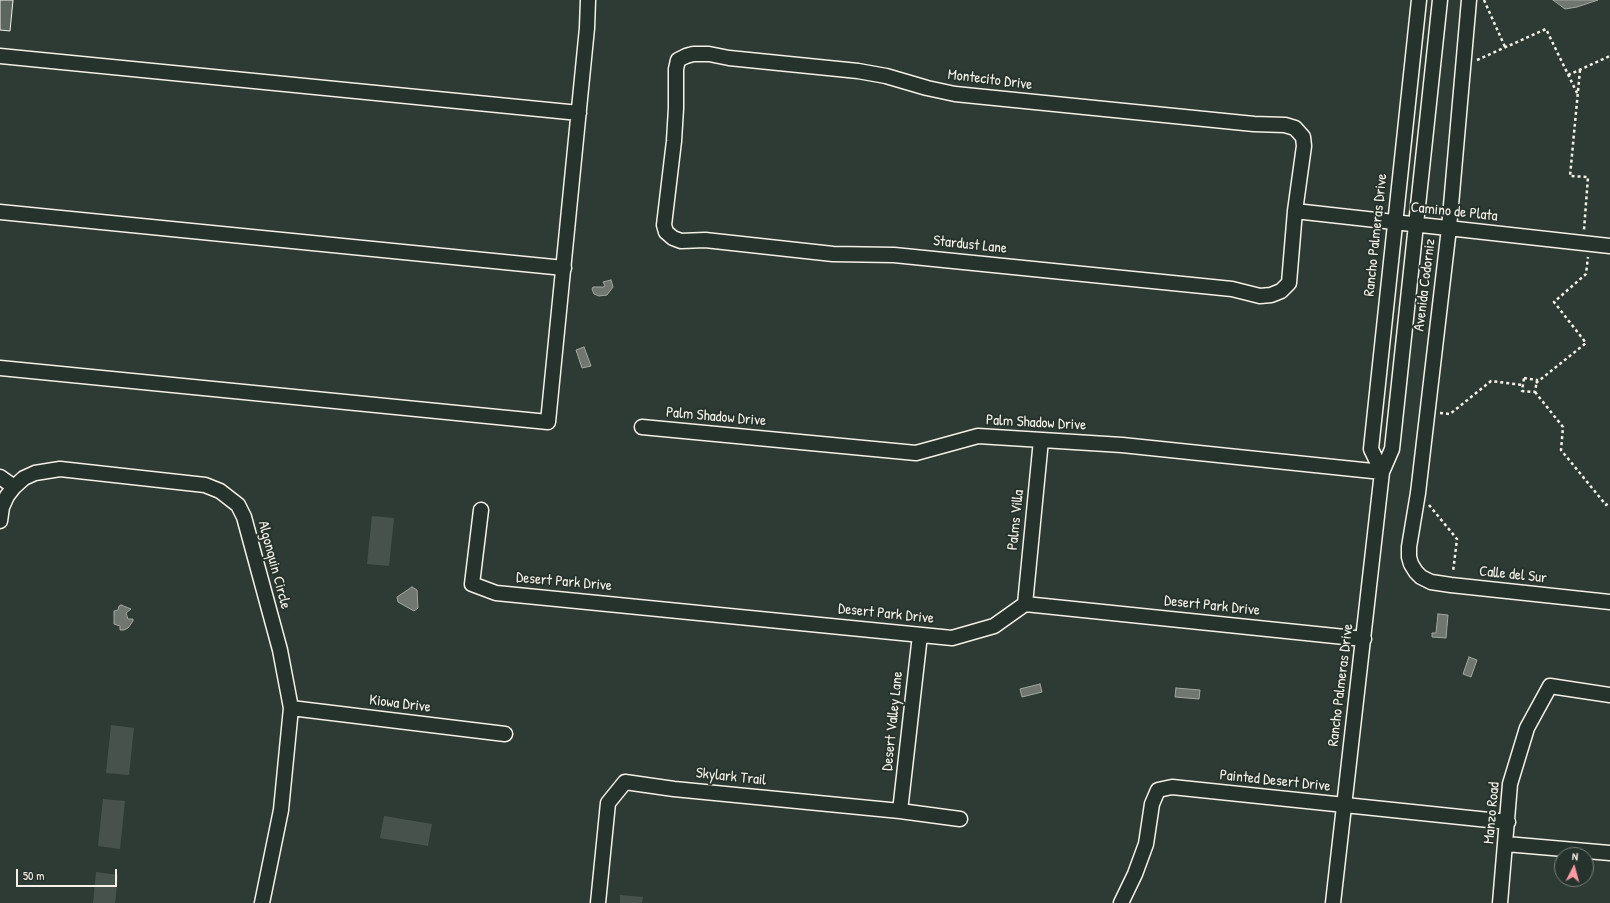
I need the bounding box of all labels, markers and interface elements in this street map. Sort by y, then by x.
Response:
street label: Montecito Drive [947,66,1033,94]
street label: Rancho Palmeras Drive [1361,173,1391,297]
street label: Camino de Plata [1410,198,1498,226]
street label: Stardust Lane [932,232,1008,258]
street label: Avenida Codorniz [1410,238,1440,332]
street label: Palm Shadow Drive [665,404,767,430]
street label: Palm Shadow Drive [985,411,1087,435]
street label: Palms Villa [1004,489,1028,551]
street label: Algonquin Circle [254,519,294,611]
street label: Calle del Sur [1478,563,1548,587]
street label: Desert Park Drive [515,569,613,595]
street label: Desert Park Drive [1163,592,1261,620]
street label: Desert Park Drive [837,600,935,628]
street label: Rancho Palmeras Drive [1325,623,1357,747]
street label: Desert Valley Lane [879,670,907,772]
street label: Kiowa Drive [368,691,432,717]
street label: Skylark Trail [695,764,767,790]
street label: Painted Desert Drive [1219,766,1331,796]
street label: Manzo Road [1480,781,1504,845]
north arrow [1554,847,1594,887]
text: N [1571,849,1579,863]
scale bar [18,861,119,887]
text: 50 m [23,867,44,884]

